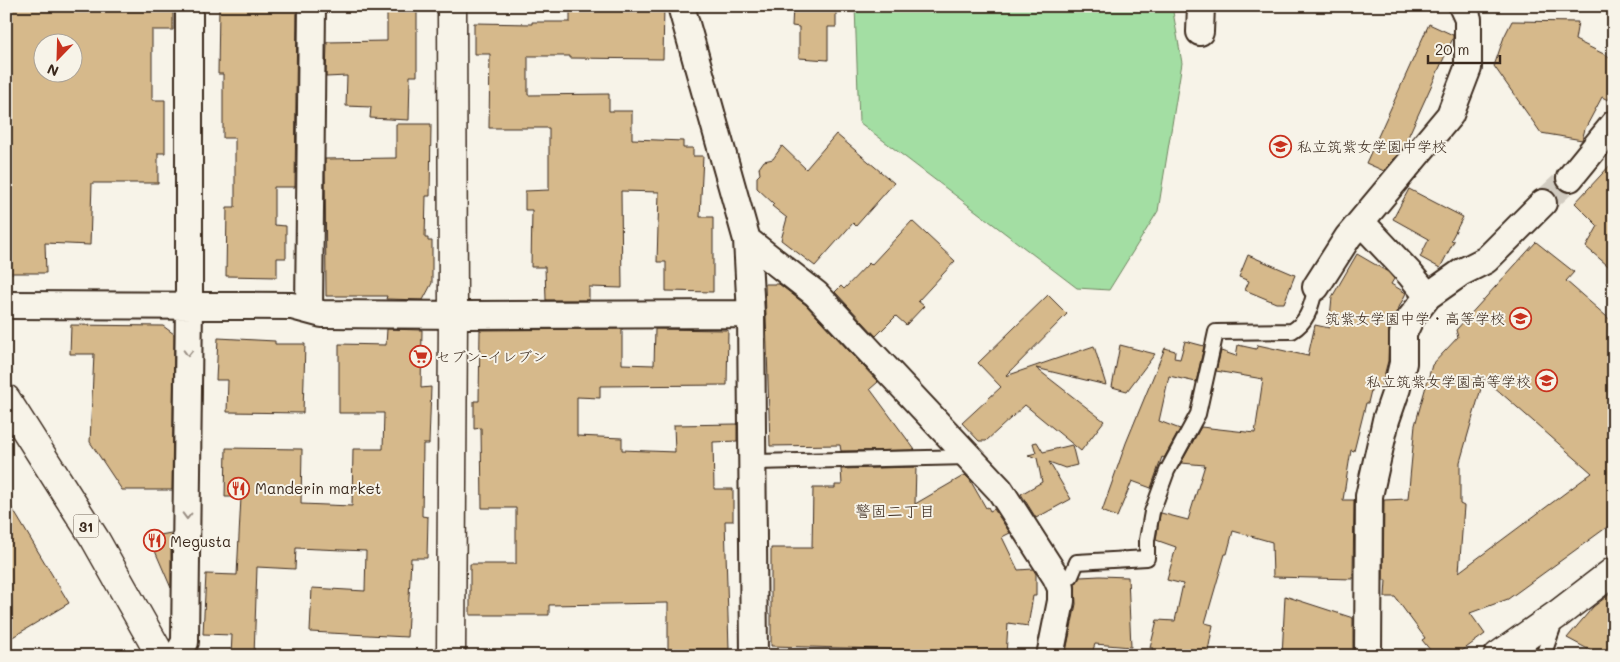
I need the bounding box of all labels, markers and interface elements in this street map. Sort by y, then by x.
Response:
north arrow [32,32,82,82]
scale bar [1428,32,1500,64]
text: 20 m [1435,39,1469,59]
text: N [44,60,61,81]
school or university icon: 私立筑紫女学園中学校 [1269,134,1293,158]
place label: 私立筑紫女学園中学校 [1297,136,1447,156]
school or university icon: 筑紫女学園中学・高等学校 [1509,306,1533,330]
place label: 筑紫女学園中学・高等学校 [1325,308,1505,328]
supermarket icon: セブン-イレブン [408,344,432,368]
place label: セブン-イレブン [436,346,547,366]
one-way arrow [183,350,193,357]
school or university icon: 私立筑紫女学園高等学校 [1535,369,1559,393]
place label: 私立筑紫女学園高等学校 [1366,371,1531,391]
restaurant icon: Manderin market [227,476,251,500]
place label: Manderin market [255,478,381,498]
district label: 警固二丁目 [855,500,935,521]
one-way arrow [181,512,192,520]
road number: 31 [74,514,98,538]
restaurant icon: Megusta [142,529,166,553]
place label: Megusta [170,531,231,551]

